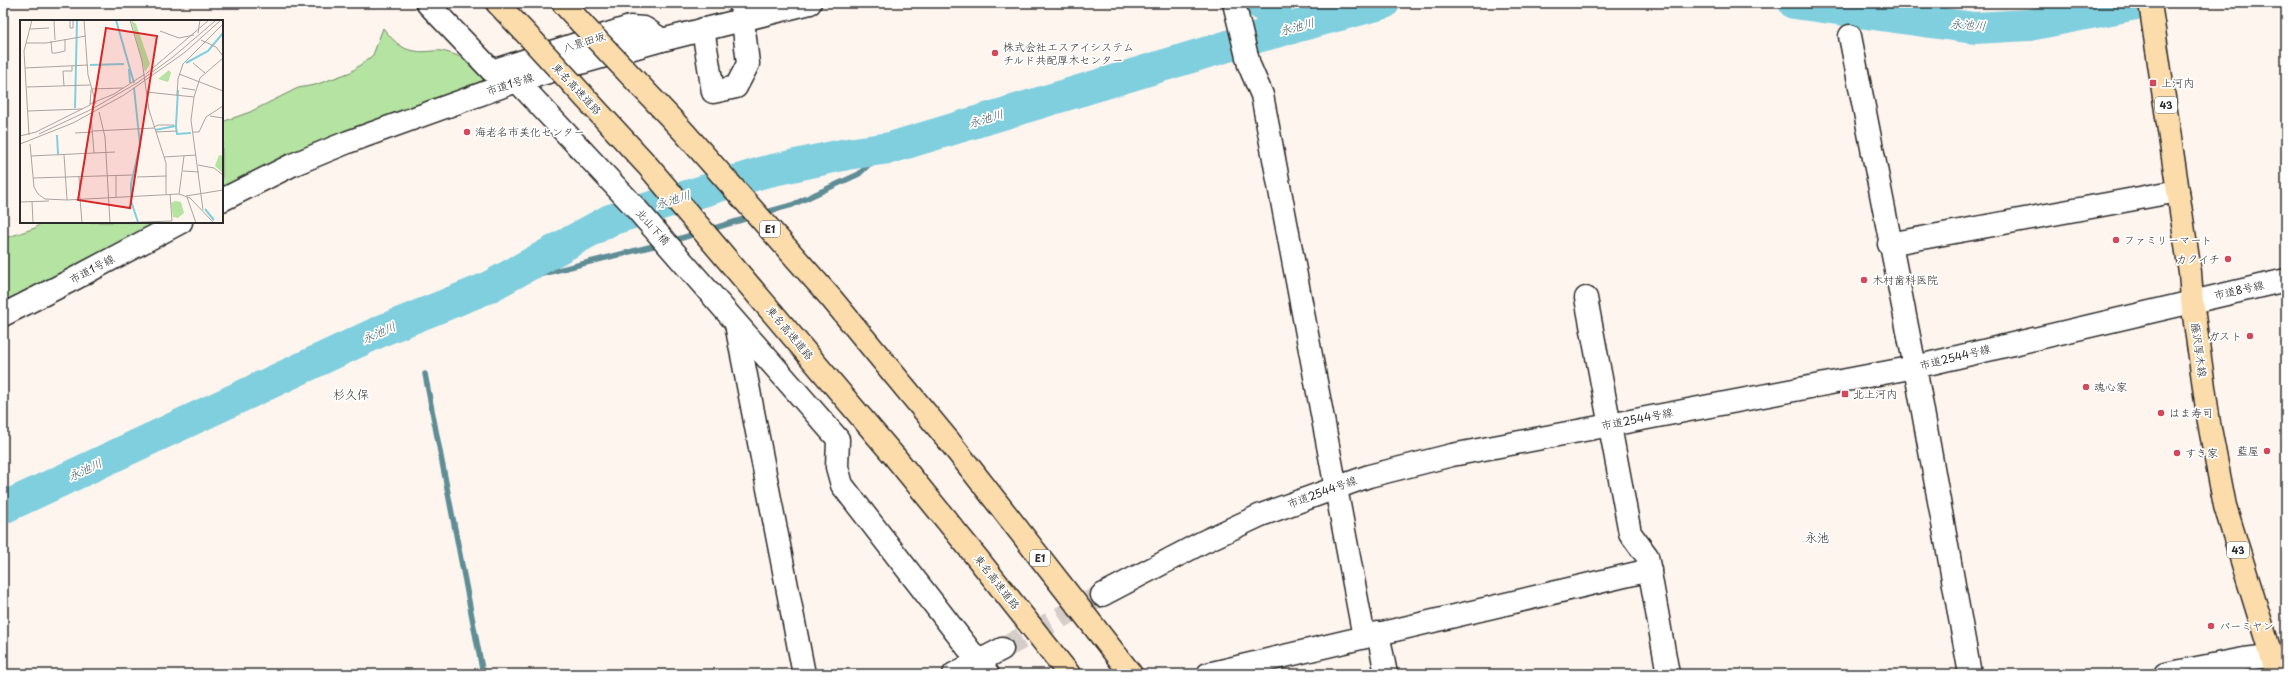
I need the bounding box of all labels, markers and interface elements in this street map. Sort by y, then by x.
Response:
water label: 永池川 [1277,13,1316,39]
water label: 永池川 [1949,14,1987,34]
inset map [20,20,223,223]
street label: 八景田坂 [560,27,607,56]
place label: 株式会社エスアイシステム チルド共配厚木センター [1003,38,1134,68]
marker: 株式会社エスアイシステム チルド共配厚木センター [990,48,1000,58]
street label: 東名高速道路 [549,59,606,119]
street label: 市道1号線 [484,68,536,99]
place label: 上河内 [2161,74,2194,91]
marker: 上河内 [2148,78,2158,88]
road number: 43 [2155,97,2177,113]
water label: 永池川 [966,104,1006,132]
place label: 海老名市美化センター [475,123,585,140]
marker: 海老名市美化センター [462,127,472,137]
water label: 永池川 [653,185,693,213]
street label: 北山下橋 [632,205,674,249]
road number: E1 [760,221,780,237]
place label: ファミリーマート [2124,231,2212,248]
marker: ファミリーマート [2111,235,2121,245]
street label: 市道1号線 [66,250,117,288]
place label: カクイチ [2176,250,2220,267]
marker: カクイチ [2223,254,2233,264]
place label: 木村歯科医院 [1872,271,1938,288]
marker: 木村歯科医院 [1859,275,1869,285]
street label: 市道8号線 [2212,276,2266,304]
street label: 東名高速道路 [763,302,818,363]
water label: 永池川 [358,317,399,348]
street label: 藤沢厚木線 [2187,322,2212,378]
place label: ガスト [2208,327,2242,344]
marker: ガスト [2245,331,2255,341]
street label: 市道2544号線 [1918,339,1992,374]
place label: 魂心家 [2094,378,2127,395]
marker: 魂心家 [2081,382,2091,392]
district label: 杉久保 [333,385,369,403]
place label: 北上河内 [1853,385,1897,402]
marker: 北上河内 [1840,389,1850,399]
street label: 市道2544号線 [1600,403,1674,434]
place label: はま寿司 [2169,404,2213,421]
marker: はま寿司 [2156,408,2166,418]
place label: 藍屋 [2237,442,2259,459]
place label: すき家 [2185,444,2218,461]
marker: 藍屋 [2262,446,2272,456]
marker: すき家 [2172,448,2182,458]
water label: 永池川 [64,453,105,485]
street label: 市道2544号線 [1285,471,1359,512]
district label: 永池 [1805,528,1829,546]
road number: 43 [2227,542,2249,558]
street label: 東名高速道路 [970,550,1024,613]
road number: E1 [1030,550,1050,566]
place label: バーミヤン [2219,617,2274,634]
marker: バーミヤン [2206,621,2216,631]

